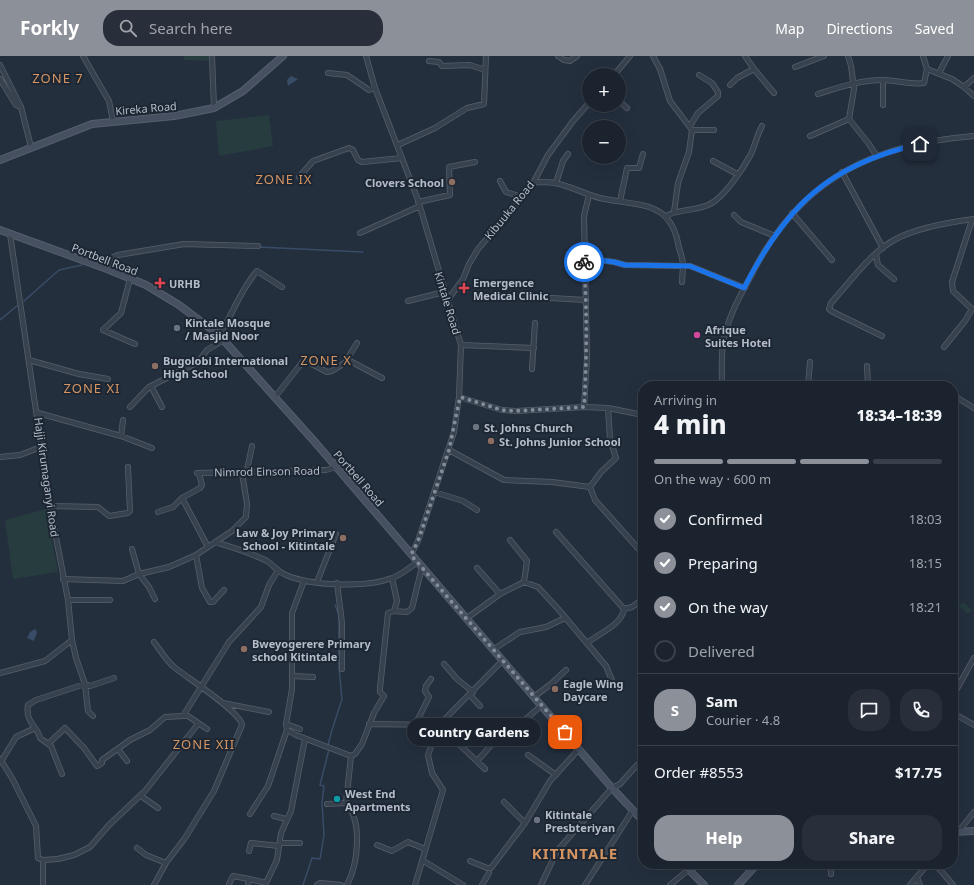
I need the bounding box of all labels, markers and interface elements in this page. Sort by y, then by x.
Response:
search box [103,10,383,46]
text: Forkly [20,15,79,41]
icon: search [117,17,139,39]
text: Search here [149,18,233,38]
text: Map [775,19,804,38]
text: Directions [826,19,893,38]
text: Saved [915,19,954,38]
map controls [582,68,626,164]
button: + [582,68,626,112]
district label: ZONE 7 [32,69,84,87]
street label: Kireka Road [115,98,177,118]
button: − [582,120,626,164]
pin [903,127,937,161]
icon: home [909,133,931,155]
district label: ZONE IX [256,170,312,188]
place label: Clovers School [365,175,444,190]
marker: Clovers School [447,177,457,187]
street label: Kibuuka Road [481,178,537,242]
street label: Portbell Road [70,239,140,279]
courier [564,242,604,282]
icon: bike [573,251,595,273]
street label: Kintale Road [431,270,465,336]
place label: Emergence Medical Clinic [473,275,549,303]
place label: URHB [169,276,200,291]
marker: URHB [154,277,166,289]
marker: Emergence Medical Clinic [458,282,470,294]
place label: Kintale Mosque / Masjid Noor [185,315,271,343]
place label: Afrique Suites Hotel [705,322,771,350]
marker: Kintale Mosque / Masjid Noor [172,323,182,333]
marker: Afrique Suites Hotel [692,330,702,340]
district label: ZONE X [300,351,352,369]
place label: Bugolobi International High School [163,353,288,381]
marker: Bugolobi International High School [150,361,160,371]
district label: ZONE XI [64,379,120,397]
text: Arriving in [654,391,717,409]
text: 18:34–18:39 [857,405,942,425]
text: 4 min [654,406,727,442]
street label: Hajji Kirumaganyi Road [31,416,63,538]
place label: St. Johns Church [484,420,573,435]
marker: St. Johns Church [471,422,481,432]
place label: St. Johns Junior School [499,434,621,449]
marker: St. Johns Junior School [486,436,496,446]
street label: Portbell Road [330,447,388,509]
street label: Nimrod Einson Road [214,463,320,479]
text: On the way · 600 m [654,470,771,488]
icon: check [654,508,676,530]
text: Confirmed [688,509,763,529]
text: 18:03 [909,510,942,528]
place label: Law & Joy Primary School - Kitintale [236,525,336,553]
marker: Law & Joy Primary School - Kitintale [338,533,348,543]
icon: check [654,552,676,574]
text: Preparing [688,553,758,573]
text: 18:15 [909,554,942,572]
icon: check [654,596,676,618]
text: On the way [688,597,768,617]
text: 18:21 [909,598,942,616]
place label: Bweyogerere Primary school Kitintale [252,636,371,664]
text: Delivered [688,641,755,661]
marker: Bweyogerere Primary school Kitintale [239,644,249,654]
place label: Eagle Wing Daycare [563,676,623,704]
marker: Eagle Wing Daycare [550,684,560,694]
button: chat [848,689,890,731]
button: phone [900,689,942,731]
text: Sam [706,691,738,711]
text: S [671,700,679,720]
text: Courier · 4.8 [706,711,780,729]
pin [548,715,582,749]
callout: Country Gardens [407,718,541,746]
icon: bag [554,721,576,743]
text: Country Gardens [419,723,529,741]
district label: ZONE XII [173,735,235,753]
text: Order #8553 [654,762,743,782]
text: $17.75 [895,762,942,782]
place label: West End Apartments [345,786,411,814]
marker: West End Apartments [332,794,342,804]
place label: Kitintale Presbteriyan [545,807,615,835]
marker: Kitintale Presbteriyan [532,815,542,825]
button: Help [654,815,794,861]
button: Share [802,815,942,861]
district label: KITINTALE [532,843,618,863]

